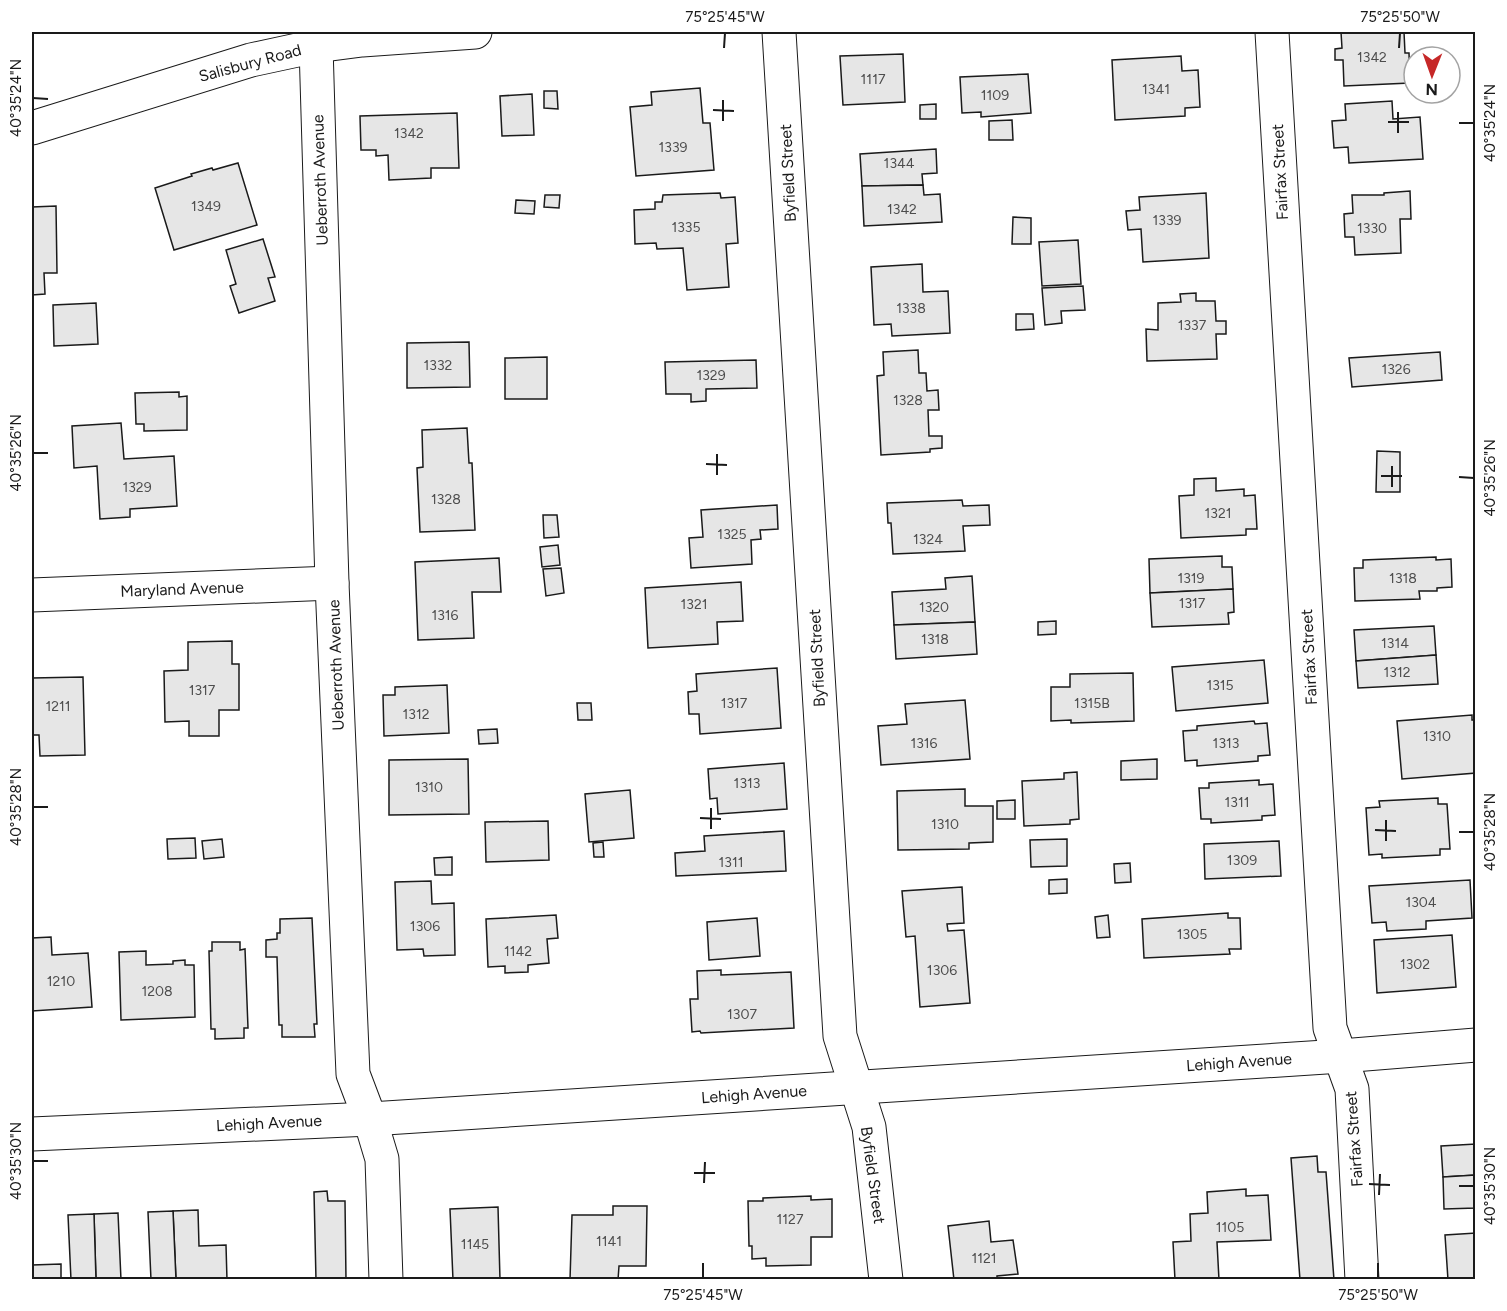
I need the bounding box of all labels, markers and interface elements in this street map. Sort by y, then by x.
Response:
text: 75°25'45"W [685,8,765,26]
text: 75°25'50"W [1360,8,1440,26]
street label: Salisbury Road [197,40,303,86]
north arrow [1402,45,1462,105]
house number: 1342 [1357,49,1387,66]
text: 40°35'24"N [7,59,25,137]
house number: 1117 [861,71,886,88]
text: N [1425,80,1438,99]
house number: 1341 [1142,81,1170,98]
text: 40°35'24"N [1481,84,1499,162]
house number: 1109 [981,87,1009,104]
street label: Ueberroth Avenue [308,114,332,246]
street label: Byfield Street [776,123,800,223]
street label: Fairfax Street [1268,123,1292,221]
house number: 1342 [394,125,424,142]
house number: 1339 [659,139,688,156]
house number: 1344 [884,155,915,172]
house number: 1349 [191,198,221,215]
house number: 1342 [887,201,917,218]
house number: 1339 [1153,212,1182,229]
house number: 1335 [671,219,701,236]
house number: 1330 [1357,220,1387,237]
house number: 1338 [896,300,926,317]
house number: 1337 [1178,317,1207,334]
house number: 1332 [424,357,452,374]
house number: 1326 [1381,361,1411,378]
house number: 1329 [696,367,726,384]
house number: 1328 [893,392,923,409]
text: 40°35'26"N [7,414,25,492]
text: 40°35'26"N [1481,439,1499,517]
house number: 1329 [122,479,152,496]
house number: 1328 [431,491,461,508]
house number: 1321 [1204,505,1232,522]
house number: 1325 [717,526,747,543]
house number: 1324 [913,531,943,548]
house number: 1319 [1177,570,1205,587]
house number: 1318 [1389,570,1417,587]
street label: Maryland Avenue [120,577,244,601]
house number: 1317 [1179,595,1206,612]
house number: 1321 [680,596,708,613]
street label: Ueberroth Avenue [324,599,348,731]
house number: 1320 [919,599,949,616]
house number: 1316 [431,607,459,624]
street label: Byfield Street [805,608,829,708]
street label: Fairfax Street [1297,608,1321,706]
house number: 1318 [921,631,949,648]
house number: 1314 [1381,635,1409,652]
house number: 1312 [1383,664,1411,681]
house number: 1315 [1206,677,1234,694]
house number: 1317 [189,682,216,699]
house number: 1317 [721,695,748,712]
house number: 1315B [1074,695,1110,712]
house number: 1211 [45,698,71,715]
house number: 1312 [402,706,430,723]
house number: 1310 [1423,728,1451,745]
house number: 1316 [910,735,938,752]
house number: 1313 [1213,735,1239,752]
text: 40°35'28"N [7,768,25,846]
house number: 1313 [734,775,760,792]
house number: 1310 [415,779,443,796]
text: 40°35'28"N [1481,793,1499,871]
house number: 1311 [1225,794,1249,811]
house number: 1310 [931,816,959,833]
house number: 1309 [1227,852,1257,869]
house number: 1311 [719,854,743,871]
house number: 1304 [1405,894,1437,911]
house number: 1306 [410,918,440,935]
house number: 1305 [1177,926,1207,943]
house number: 1142 [504,943,532,960]
house number: 1302 [1400,956,1430,973]
house number: 1306 [927,962,957,979]
house number: 1210 [47,973,75,990]
house number: 1208 [141,983,173,1000]
house number: 1307 [727,1006,757,1023]
street label: Lehigh Avenue [1185,1049,1293,1075]
street label: Lehigh Avenue [700,1081,808,1107]
street label: Fairfax Street [1341,1090,1367,1188]
street label: Lehigh Avenue [216,1111,323,1135]
text: 40°35'30"N [7,1122,25,1200]
street label: Byfield Street [857,1125,889,1225]
text: 40°35'30"N [1481,1147,1499,1225]
house number: 1127 [777,1211,804,1228]
house number: 1105 [1216,1219,1244,1236]
house number: 1141 [596,1233,622,1250]
house number: 1145 [461,1236,489,1253]
house number: 1121 [971,1250,997,1267]
text: 75°25'45"W [663,1286,743,1304]
text: 75°25'50"W [1338,1286,1418,1304]

